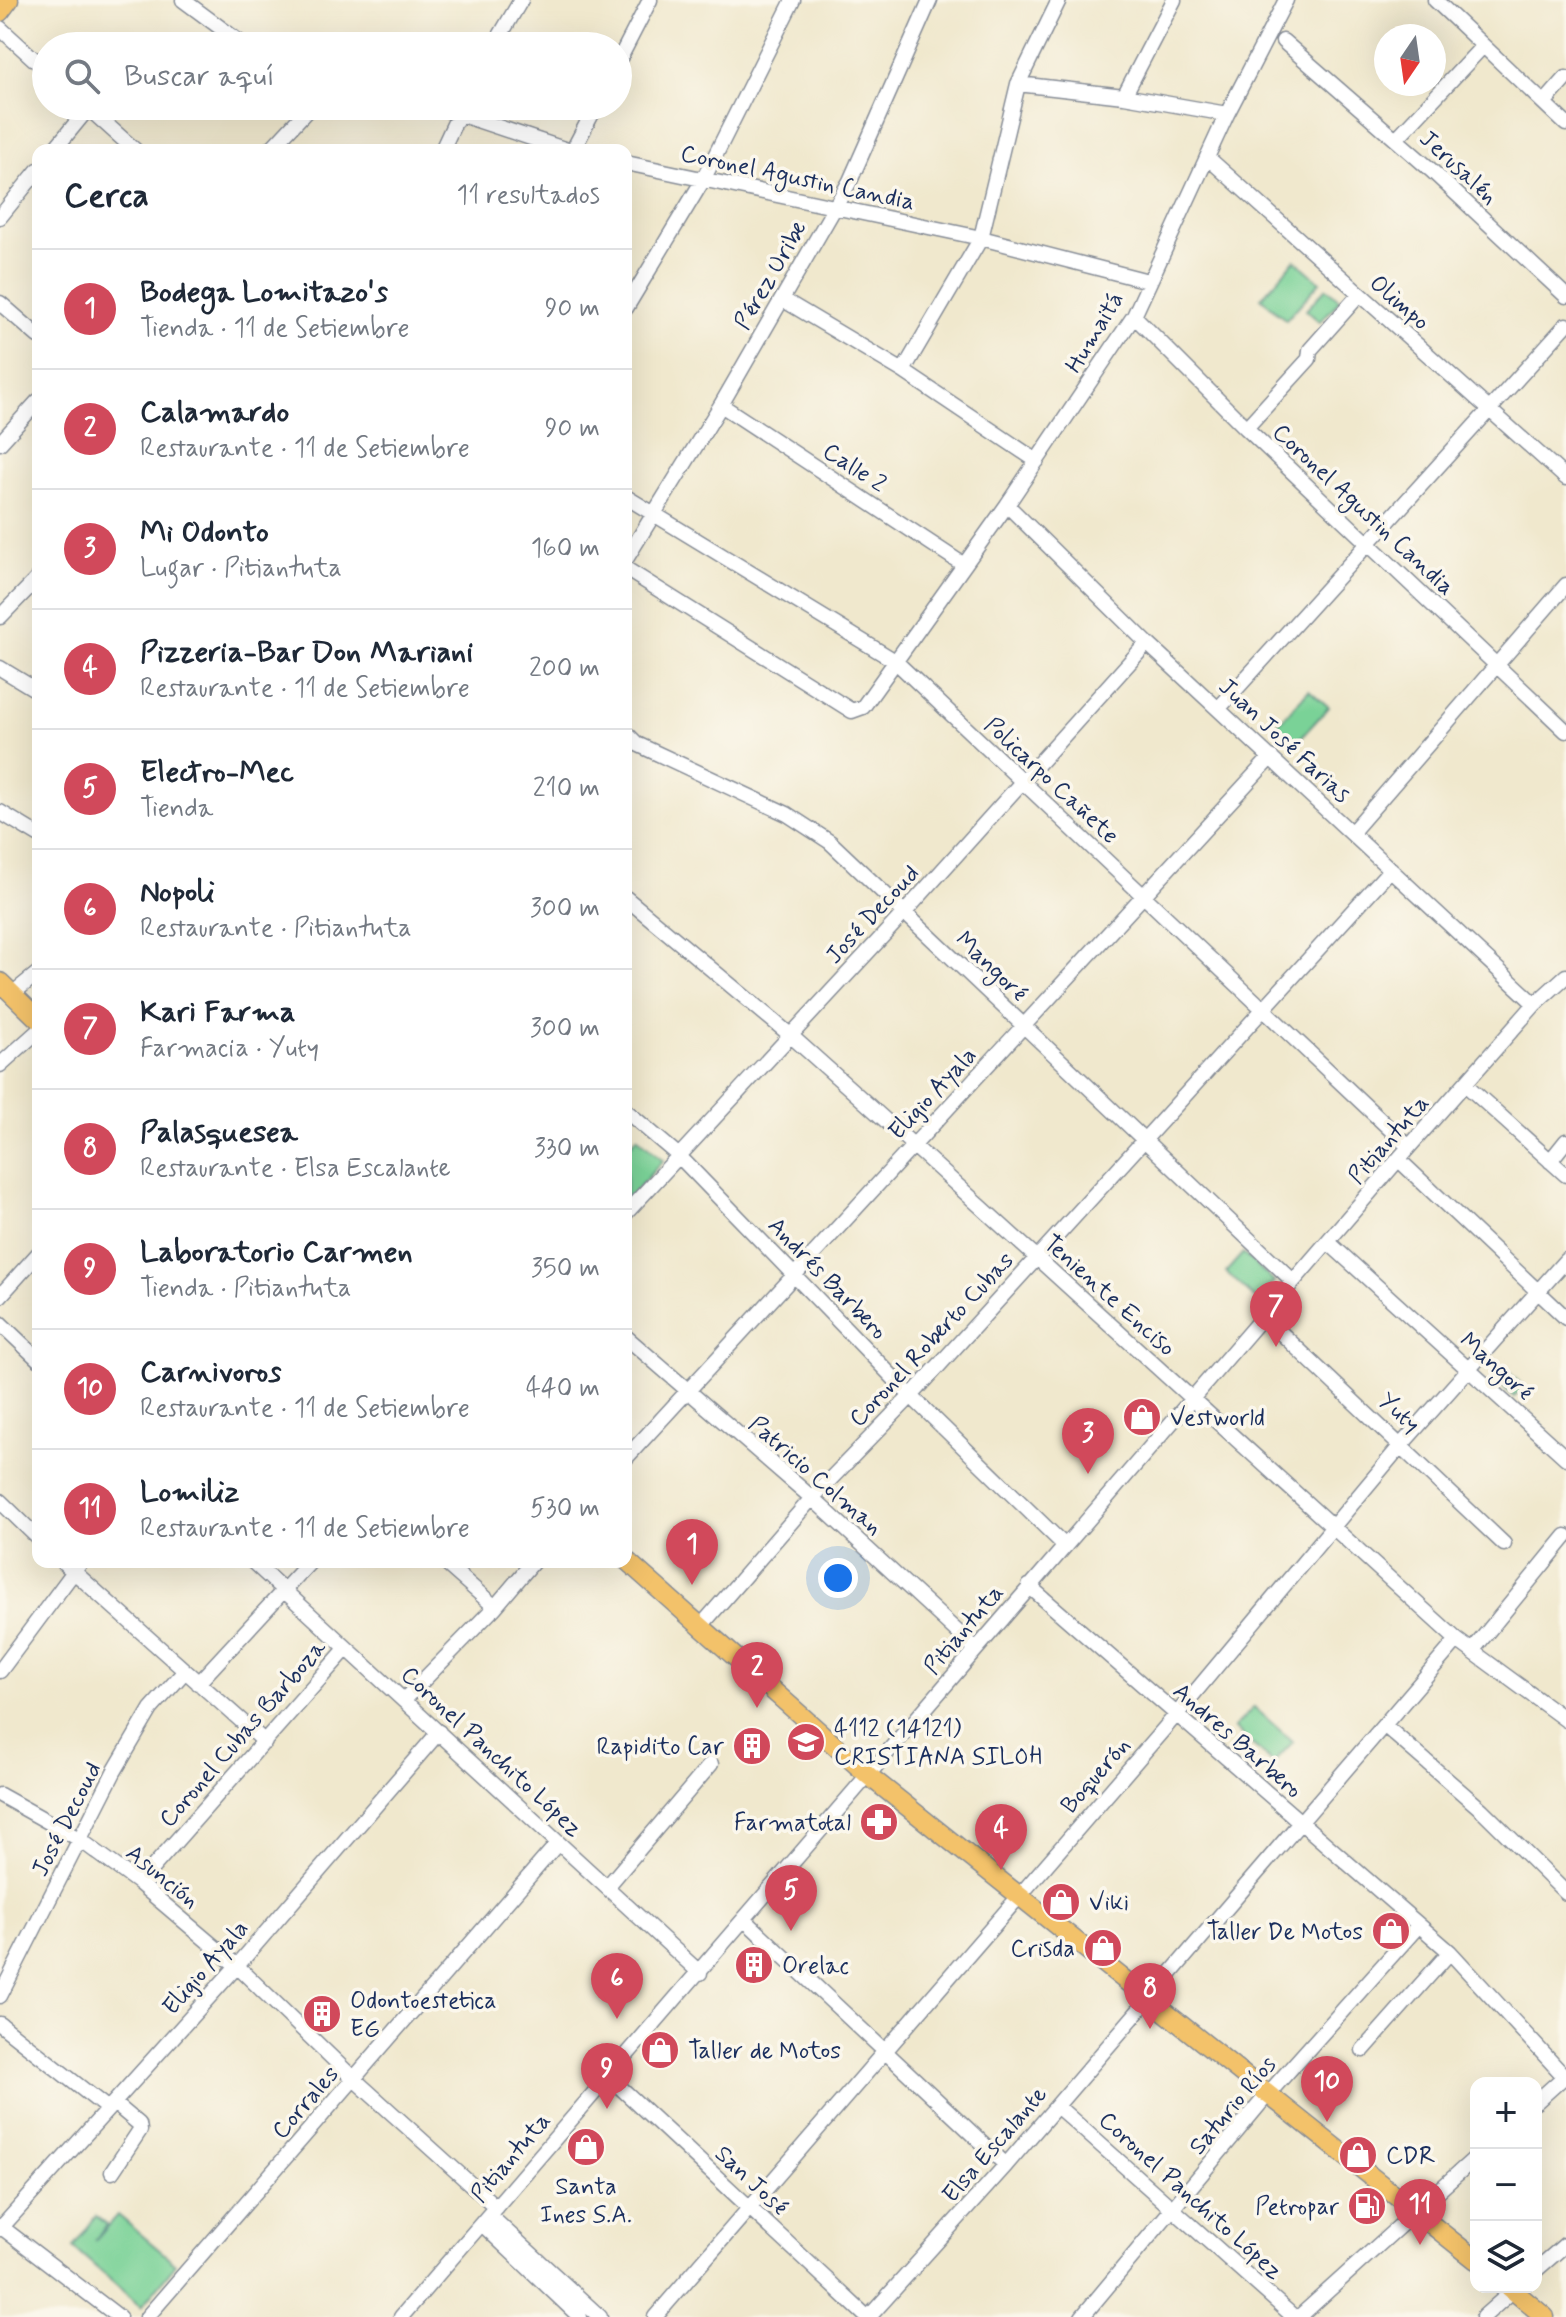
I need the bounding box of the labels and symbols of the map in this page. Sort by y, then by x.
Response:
north arrow [1374,24,1446,96]
street label: Jerusalén [1412,124,1504,212]
street label: Coronel Agustin Candia [677,138,918,220]
street label: Pérez Uribe [728,216,815,336]
street label: Olimpo [1362,268,1436,338]
street label: Humaitá [1059,286,1132,379]
street label: Coronel Agustin Candia [1264,417,1461,604]
street label: Calle 2 [816,436,892,500]
street label: Juan José Farias [1211,672,1357,810]
street label: Policarpo Cañete [977,711,1125,852]
street label: José Decoud [819,859,927,971]
street label: Mangoré [947,925,1034,1011]
street label: Eligio Ayala [882,1041,984,1147]
street label: Pitiantuta [1342,1089,1437,1191]
street label: Andrés Barbero [760,1211,893,1347]
street label: Teniente Enciso [1036,1228,1182,1364]
street label: Coronel Roberto Cubas [843,1246,1022,1434]
pin: 7 [1250,1281,1302,1347]
street label: Mangoré [1451,1326,1540,1410]
street label: Yuty [1371,1386,1426,1440]
shop icon: Vestworld [1121,1396,1163,1438]
place label: Vestworld [1170,1403,1265,1434]
pin: 3 [1062,1408,1114,1474]
street label: Patricio Colman [742,1409,889,1543]
pin: 1 [666,1519,718,1585]
your location [818,1558,858,1598]
street label: Pitiantuta [917,1578,1011,1682]
street label: Coronel Cubas Barboza [153,1633,334,1835]
pin: 2 [731,1642,783,1708]
street label: Coronel Panchito López [394,1660,588,1844]
street label: Andres Barbero [1166,1676,1308,1806]
place label: 4112 (14121) CRISTIANA SILOH [834,1714,1042,1773]
school or university icon: 4112 (14121) CRISTIANA SILOH [785,1721,827,1763]
building icon: Rapidito Car [731,1725,773,1767]
street label: Boquerón [1054,1731,1138,1821]
place label: Rapidito Car [596,1732,725,1763]
street label: José Decoud [25,1757,109,1882]
pharmacy icon: Farmatotal [858,1801,900,1843]
pin: 4 [975,1804,1027,1870]
place label: Farmatotal [734,1808,851,1839]
street label: Asunción [119,1838,205,1916]
pin: 5 [765,1865,817,1931]
shop icon: Viki [1040,1881,1082,1923]
place label: Viki [1089,1888,1129,1919]
shop icon: Taller De Motos [1370,1910,1412,1952]
street label: Eligio Ayala [156,1914,256,2022]
place label: Taller De Motos [1206,1917,1363,1948]
shop icon: Crisda [1082,1927,1124,1969]
place label: Crisda [1010,1934,1075,1965]
building icon: Orelac [733,1944,775,1986]
place label: Orelac [782,1951,849,1982]
pin: 6 [591,1953,643,2019]
pin: 8 [1124,1963,1176,2029]
place label: Odontoestetica EG [350,1986,496,2045]
building icon: Odontoestetica EG [301,1993,343,2035]
shop icon: Taller de Motos [639,2029,681,2071]
place label: Taller de Motos [688,2036,841,2067]
pin: 9 [581,2043,633,2109]
street label: Saturio Ríos [1183,2050,1284,2162]
pin: 10 [1301,2056,1353,2122]
street label: Corrales [266,2060,347,2146]
street label: Elsa Escalante [936,2080,1054,2210]
street label: Coronel Panchito López [1091,2105,1289,2287]
street label: Pitiantuta [464,2106,558,2210]
shop icon: Santa Ines S.A. [565,2126,607,2168]
shop icon: CDR [1337,2134,1379,2176]
street label: San José [708,2139,795,2223]
place label: CDR [1386,2141,1436,2172]
place label: Santa Ines S.A. [540,2172,632,2231]
pin: 11 [1394,2179,1446,2245]
fuel station icon: Petropar [1346,2185,1388,2227]
place label: Petropar [1255,2192,1339,2223]

